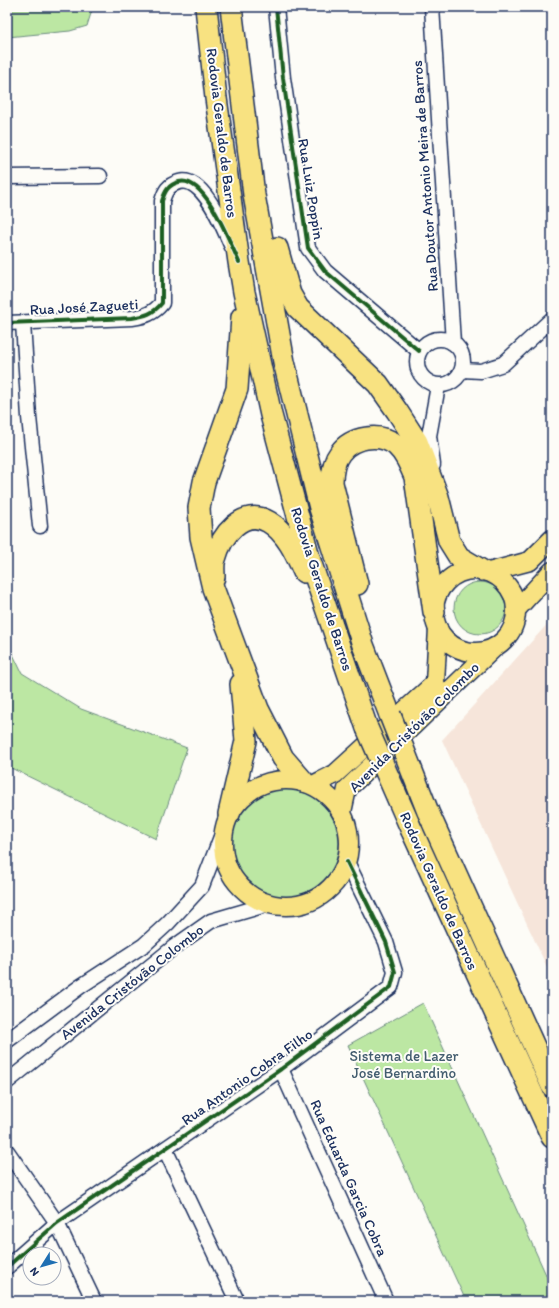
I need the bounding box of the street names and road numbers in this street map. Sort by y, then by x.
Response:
street label: Rodovia Geraldo de Barros [203,47,241,219]
street label: Rua Doutor Antonio Meira de Barros [408,59,442,292]
street label: Rua Luiz Poppin [294,137,328,241]
street label: Rua José Zagueti [29,295,139,319]
street label: Rodovia Geraldo de Barros [287,505,357,673]
street label: Avenida Cristóvão Colombo [345,658,483,796]
street label: Rodovia Geraldo de Barros [396,809,482,973]
street label: Avenida Cristóvão Colombo [57,920,207,1044]
street label: Rua Antonio Cobra Filho [178,1025,316,1129]
street label: Rua Eduarda Garcia Cobra [306,1097,392,1259]

